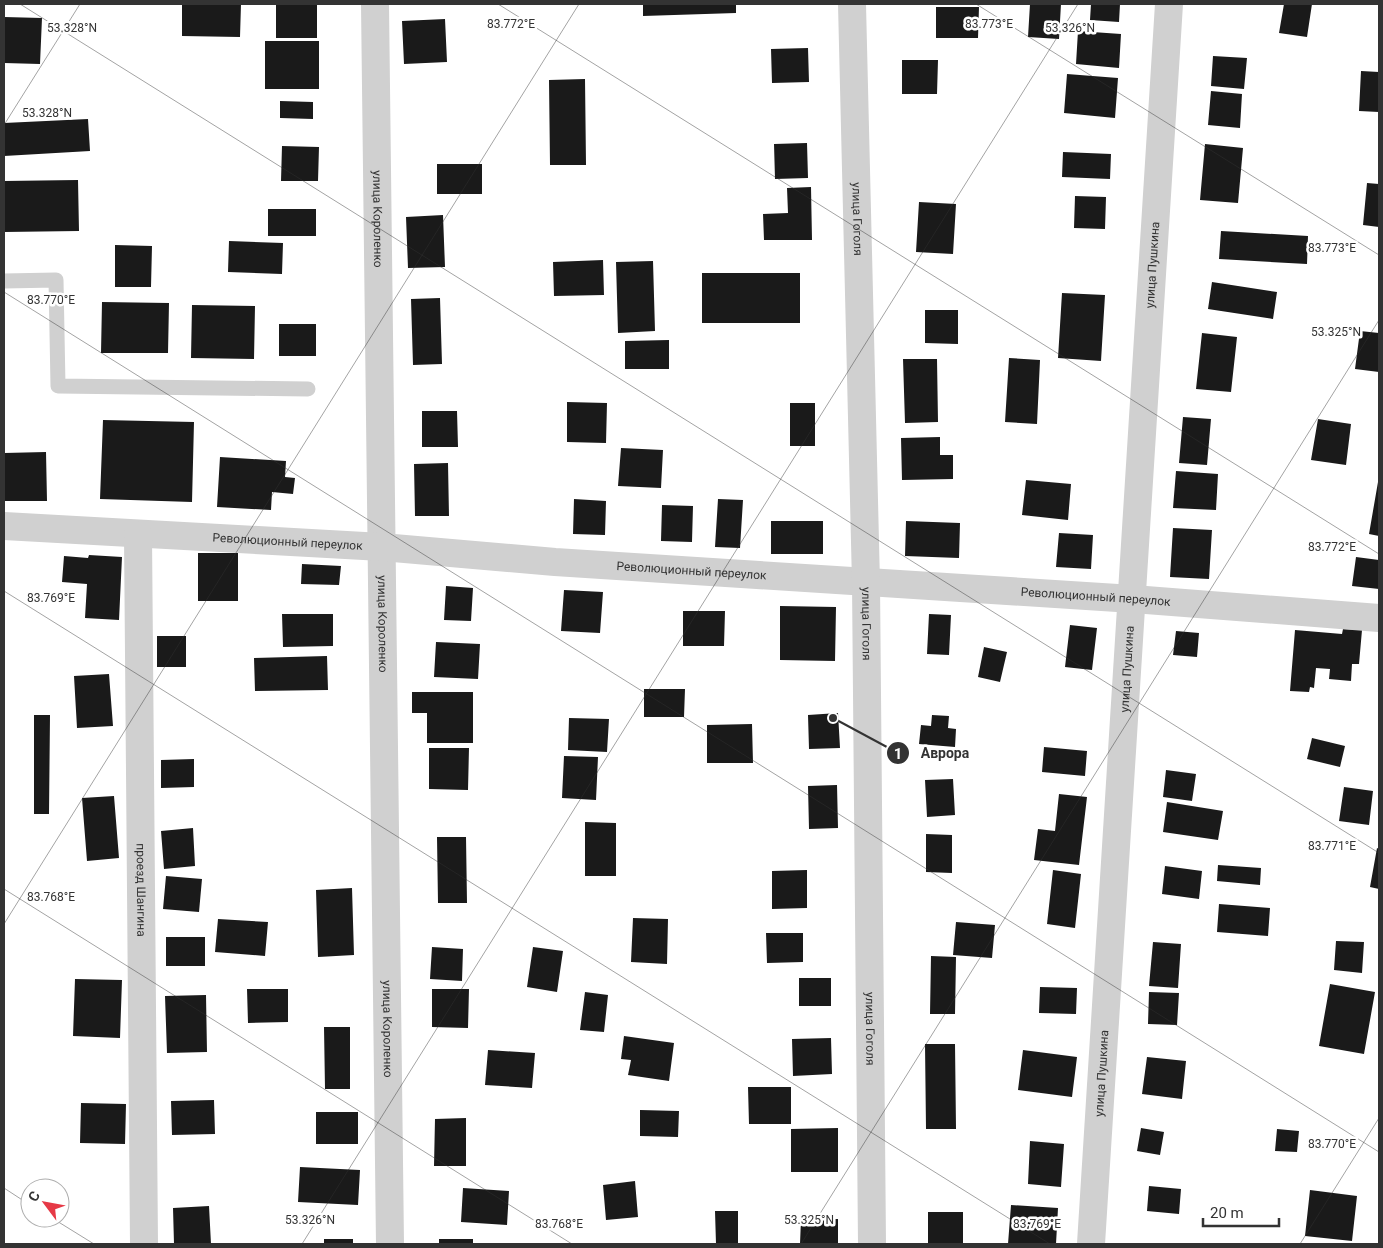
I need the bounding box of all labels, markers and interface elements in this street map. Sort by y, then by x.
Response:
text: 83.772°E [487,17,535,31]
text: 83.773°E [965,17,1013,31]
text: 53.328°N [47,21,97,35]
text: 53.326°N [1045,21,1095,35]
text: 53.328°N [22,106,72,120]
street label: улица Короленко [370,170,385,268]
street label: улица Гоголя [849,182,865,256]
street label: улица Пушкина [1143,221,1162,309]
text: 83.773°E [1308,241,1356,255]
text: 83.770°E [27,293,75,307]
text: 53.325°N [1311,325,1361,339]
street label: Революционный переулок [212,531,363,553]
text: 83.772°E [1308,540,1356,554]
street label: Революционный переулок [616,559,767,583]
street label: улица Короленко [375,575,390,673]
street label: Революционный переулок [1020,585,1172,609]
street label: улица Гоголя [859,587,874,661]
text: 83.769°E [27,591,75,605]
street label: улица Пушкина [1117,625,1137,713]
callout: Аврора [886,739,979,768]
text: 1 [894,745,902,763]
text: Аврора [921,745,970,761]
text: 83.771°E [1308,839,1356,853]
street label: проезд Шангина [134,843,148,937]
text: 83.768°E [27,890,75,904]
street label: улица Короленко [380,980,395,1078]
street label: улица Гоголя [863,992,877,1066]
street label: улица Пушкина [1092,1030,1111,1117]
text: 83.770°E [1308,1137,1356,1151]
north arrow [20,1178,70,1228]
text: С [25,1188,43,1204]
scale bar [1203,1196,1279,1228]
text: 20 m [1210,1204,1244,1222]
text: 53.326°N [285,1213,335,1227]
text: 53.325°N [784,1213,834,1227]
text: 83.768°E [535,1217,583,1231]
text: 83.769°E [1013,1217,1061,1231]

